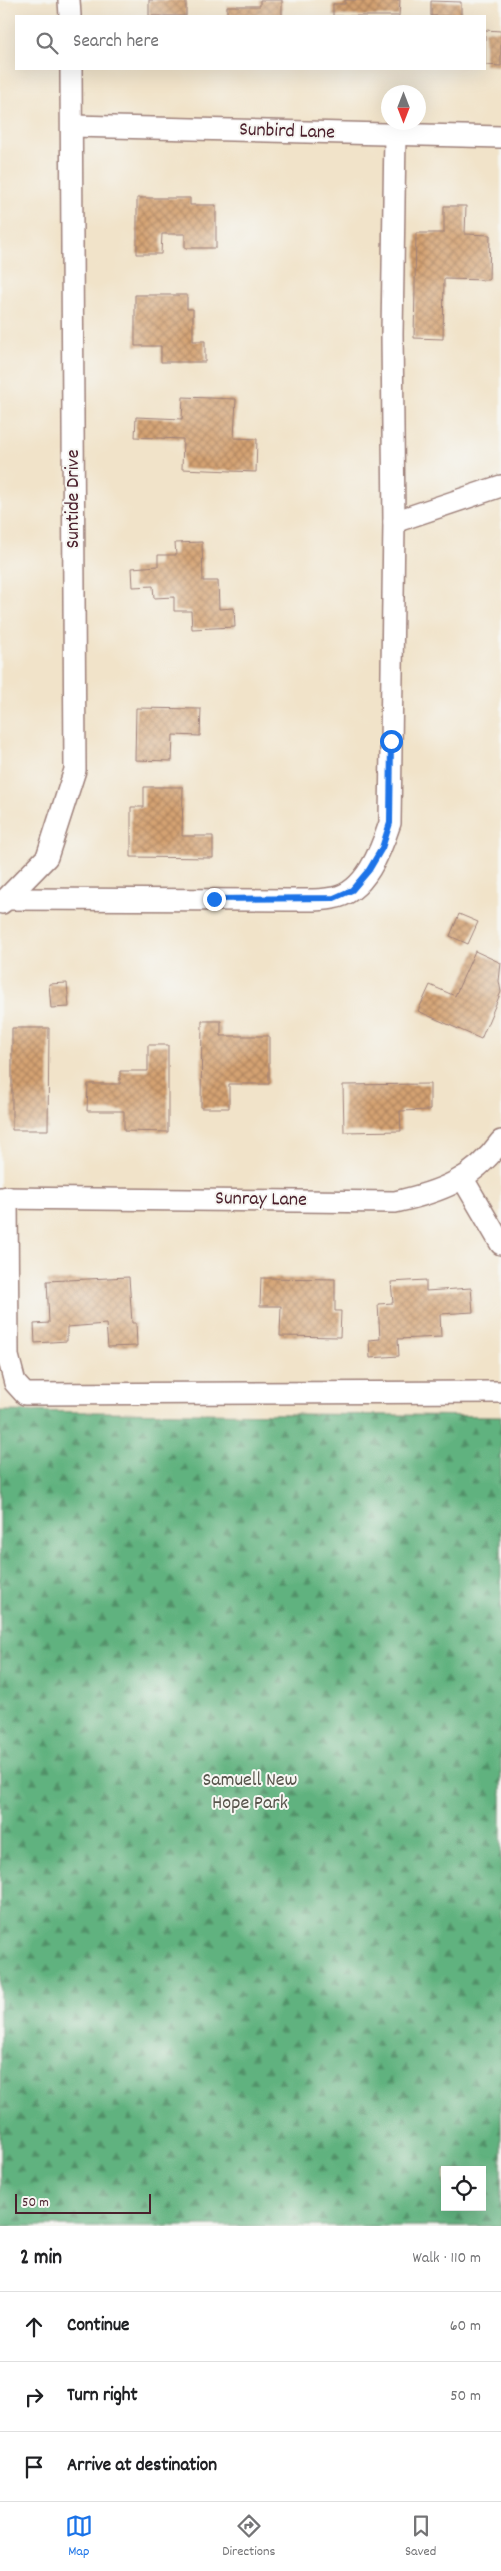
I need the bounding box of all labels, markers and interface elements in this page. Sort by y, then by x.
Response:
search box [15,15,486,70]
icon: search [33,29,61,57]
text: Search here [73,29,159,56]
north arrow [381,85,426,130]
street label: Sunbird Lane [239,116,336,148]
street label: Suntide Drive [60,449,88,549]
route start [380,730,403,753]
route end [203,888,226,911]
street label: Sunray Lane [215,1185,307,1215]
park label: Samuell New Hope Park [202,1767,298,1818]
map controls [441,2166,486,2211]
button: locate [441,2166,486,2211]
scale bar [15,2191,151,2214]
text: 50 m [22,2193,49,2213]
text: 2 min [20,2244,62,2274]
text: Walk · 110 m [413,2247,481,2270]
icon: ahead [20,2313,48,2341]
text: Continue [67,2313,129,2340]
text: 60 m [450,2315,481,2338]
icon: right [20,2383,48,2411]
text: Turn right [67,2383,138,2410]
text: 50 m [450,2385,481,2408]
icon: arrive [20,2453,48,2481]
text: Arrive at destination [67,2453,217,2480]
tab: Map [65,2512,93,2562]
tab: Directions [222,2512,275,2562]
tab: Saved [405,2512,436,2562]

